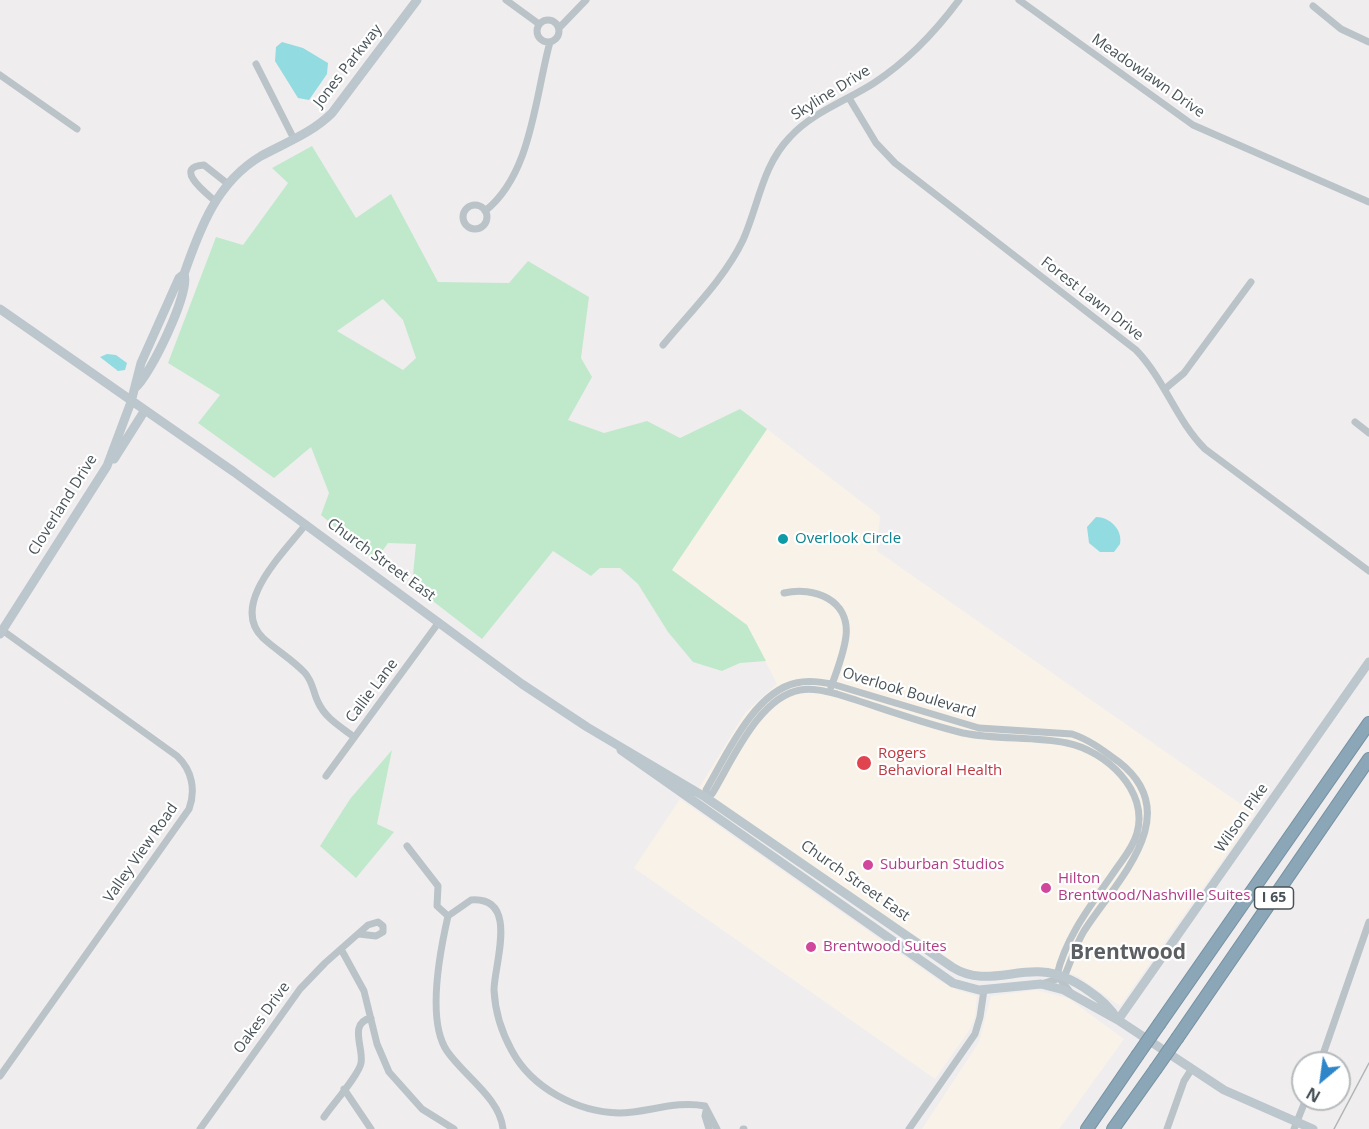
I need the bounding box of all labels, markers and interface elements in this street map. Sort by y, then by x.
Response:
street label: Jones Parkway [310,21,386,111]
street label: Meadowlawn Drive [1088,30,1208,122]
street label: Skyline Drive [788,62,874,124]
street label: Forest Lawn Drive [1037,253,1147,345]
street label: Cloverland Drive [25,451,101,559]
street label: Church Street East [323,515,439,605]
place label: Overlook Circle [795,530,901,548]
marker: Overlook Circle [776,532,790,546]
street label: Callie Lane [342,656,402,726]
street label: Overlook Boulevard [840,664,978,722]
place label: Rogers Behavioral Health [878,745,1002,780]
marker: Rogers Behavioral Health [855,754,873,772]
street label: Wilson Pike [1212,780,1272,856]
street label: Valley View Road [100,800,182,906]
street label: Church Street East [797,837,913,925]
place label: Suburban Studios [880,856,1004,874]
marker: Suburban Studios [861,858,875,872]
place label: Hilton Brentwood/Nashville Suites [1058,870,1250,905]
marker: Hilton Brentwood/Nashville Suites [1039,881,1053,895]
road number: I 65 [1254,887,1294,909]
place label: Brentwood Suites [823,938,947,956]
marker: Brentwood Suites [804,940,818,954]
district label: Brentwood [1070,940,1186,966]
street label: Oakes Drive [230,979,294,1057]
north arrow [1291,1051,1351,1111]
text: N [1302,1082,1324,1108]

